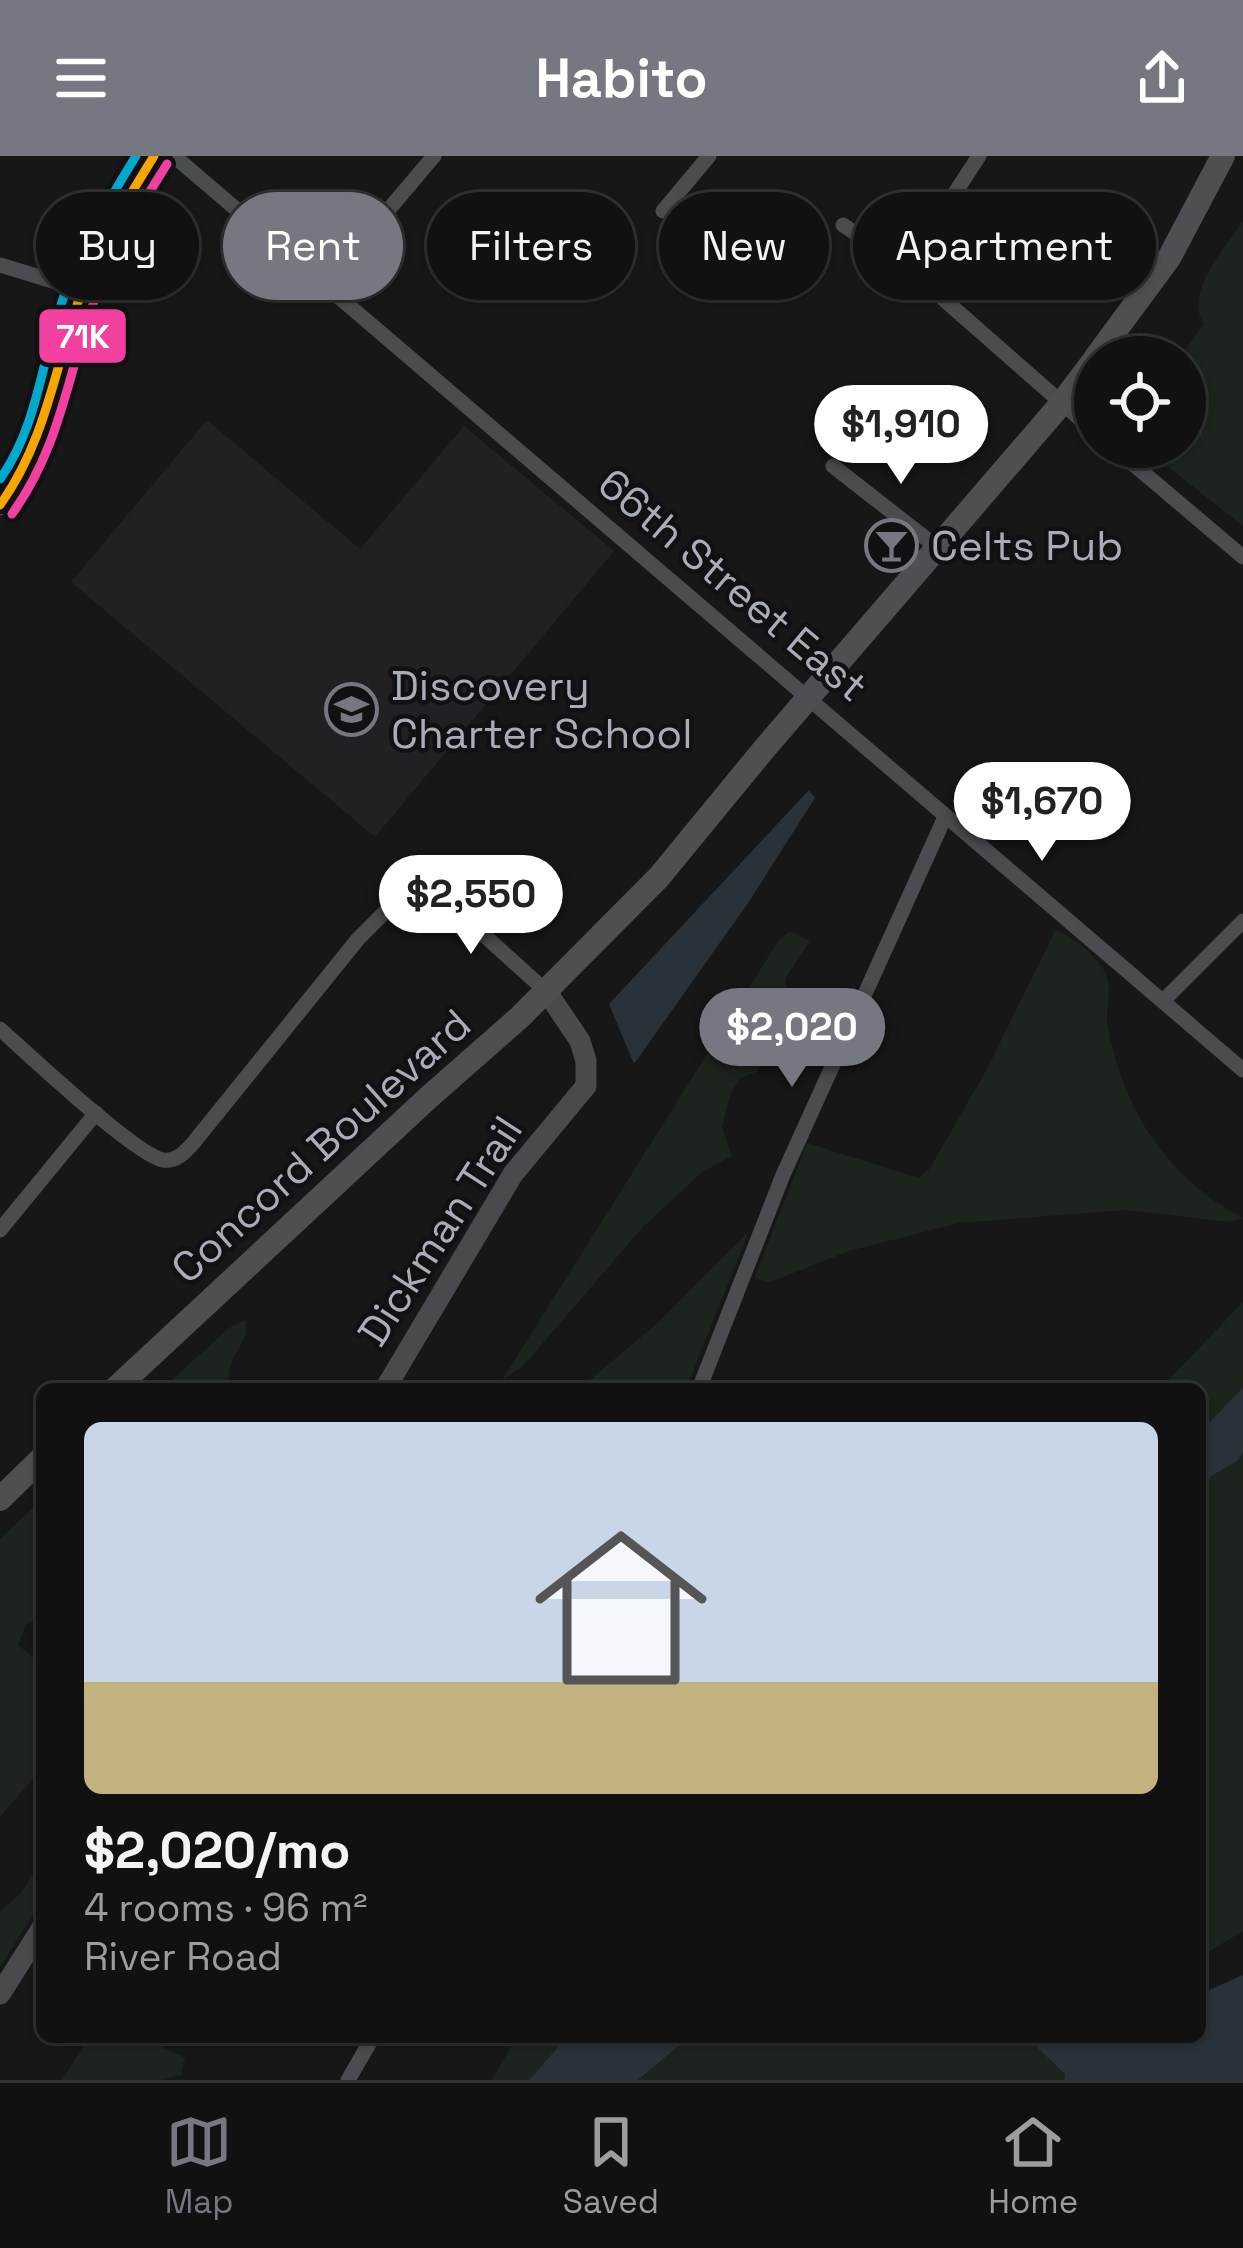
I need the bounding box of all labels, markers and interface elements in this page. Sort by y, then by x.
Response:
text: Habito [535,44,708,113]
icon: menu [48,45,114,111]
icon: share [1129,45,1195,111]
chip: Buy [36,192,199,300]
chip: Rent [223,192,403,300]
chip: Filters [427,192,635,300]
chip: New [659,192,829,300]
chip: Apartment [853,192,1156,300]
line badge: 71K [37,307,128,365]
text: 71K [56,316,110,358]
map controls [1074,336,1206,468]
button: locate [1074,336,1206,468]
pin: $1,910 [803,385,999,487]
text: $1,910 [841,399,961,448]
street label: 66th Street East [588,457,878,713]
bar icon: Celts Pub [864,517,920,573]
place label: Celts Pub [931,519,1123,572]
place label: Discovery Charter School [391,659,693,760]
school or university icon: Discovery Charter School [324,681,380,737]
pin: $1,670 [944,762,1140,864]
text: $1,670 [981,776,1103,825]
pin: $2,550 [373,855,569,957]
text: $2,550 [406,869,536,918]
pin: $2,020 [694,988,890,1090]
street label: Concord Boulevard [160,998,482,1294]
text: $2,020 [726,1002,858,1051]
street label: Dickman Trail [346,1106,534,1356]
icon: home [513,1500,729,1716]
text: $2,020/mo [84,1818,351,1883]
text: 4 rooms · 96 m² [84,1883,368,1932]
text: River Road [84,1932,282,1981]
tab: Map [165,2109,233,2223]
tab: Saved [563,2109,659,2223]
tab: Home [988,2109,1078,2223]

